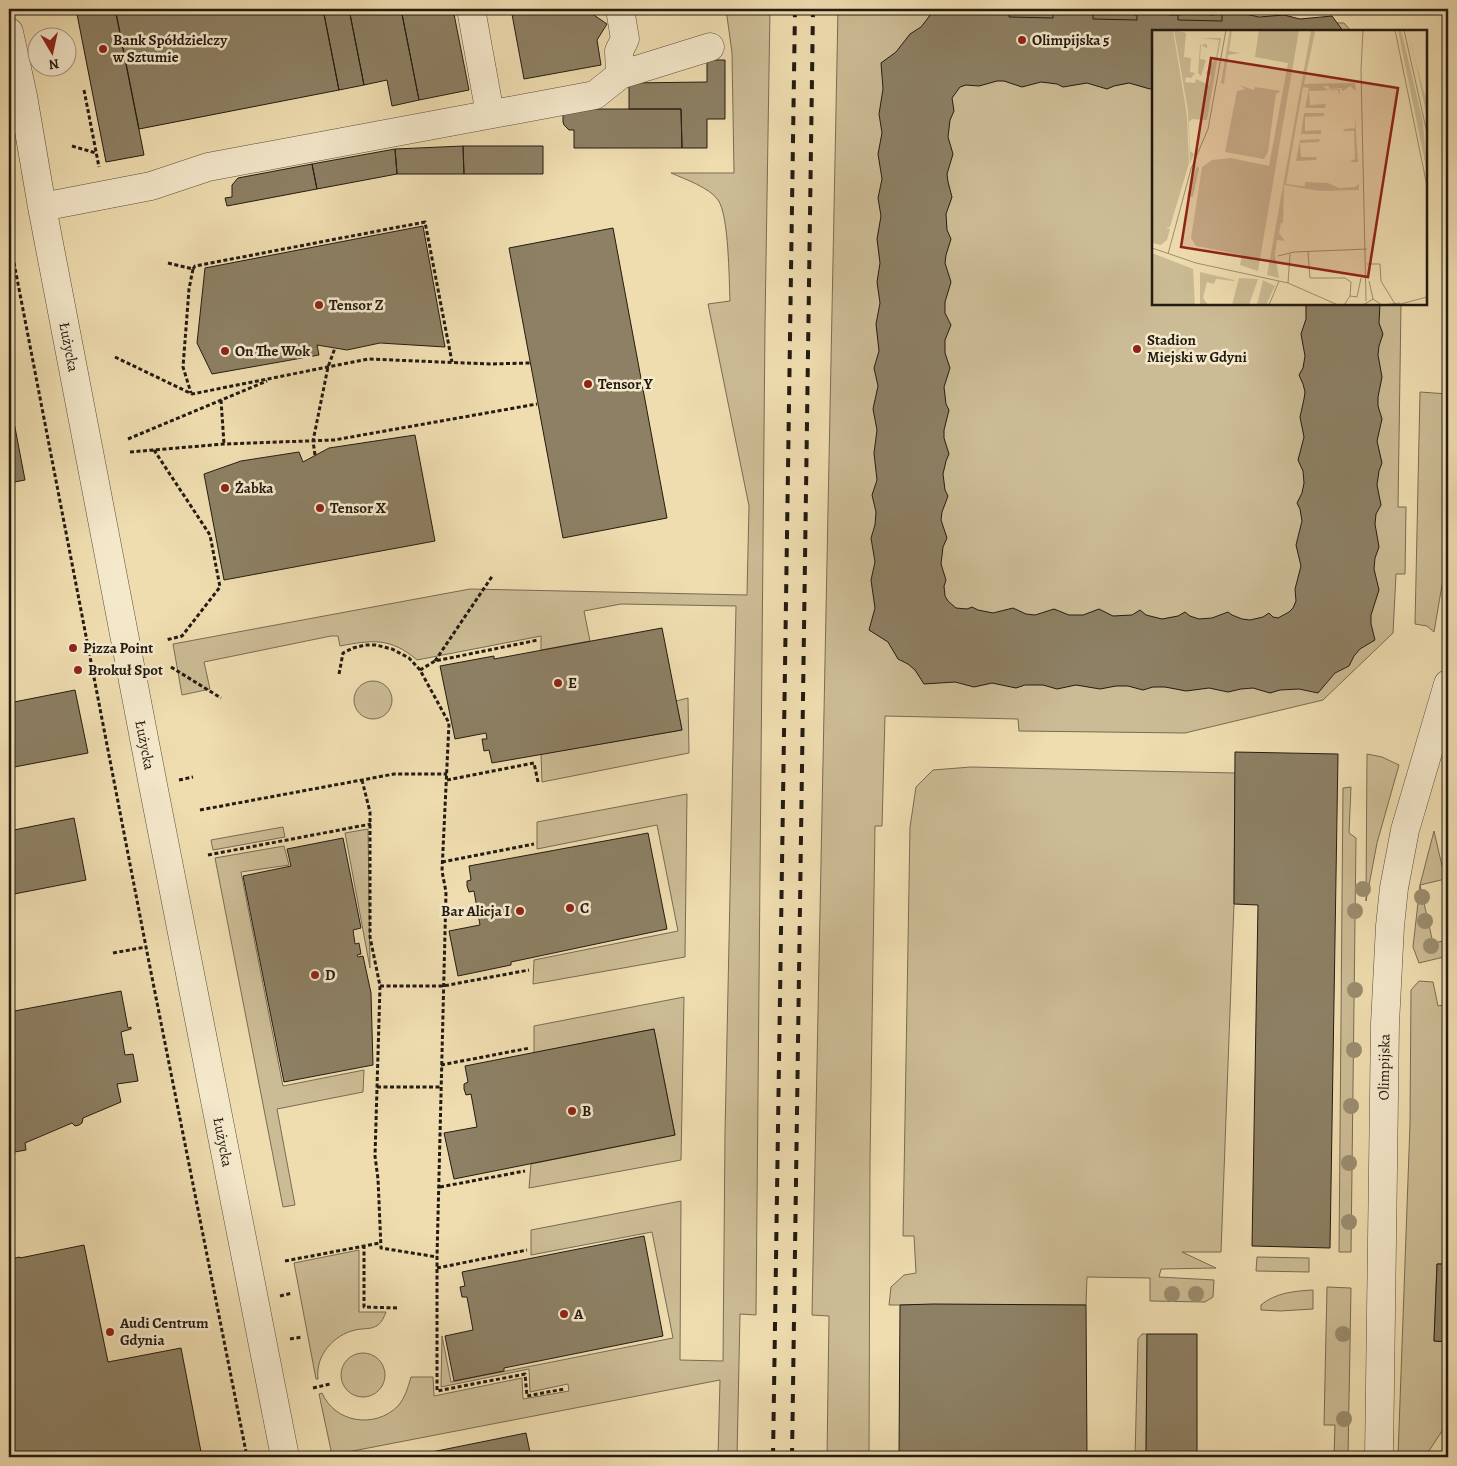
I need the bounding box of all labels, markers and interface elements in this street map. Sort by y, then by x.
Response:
north arrow [28,28,78,78]
place label: Bank Spółdzielczy w Sztumie [112,30,228,67]
place label: Olimpijska 5 [1032,30,1109,50]
inset map [1152,30,1427,305]
marker: Olimpijska 5 [1016,34,1028,46]
marker: Bank Spółdzielczy w Sztumie [97,43,109,55]
text: N [47,54,60,75]
place label: Tensor Z [329,295,384,315]
marker: Tensor Z [313,299,325,311]
street label: Łużycka [54,320,84,374]
place label: Stadion Miejski w Gdyni [1147,330,1247,367]
place label: On The Wok [235,341,310,361]
marker: Stadion Miejski w Gdyni [1131,343,1143,355]
marker: On The Wok [219,345,231,357]
place label: Tensor Y [598,374,654,394]
marker: Tensor Y [582,378,594,390]
place label: Żabka [235,478,274,498]
marker: Żabka [219,482,231,494]
place label: Tensor X [330,498,387,518]
marker: Tensor X [314,502,326,514]
place label: Pizza Point [83,638,153,658]
marker: Pizza Point [67,642,79,654]
place label: Brokuł Spot [88,660,163,680]
marker: Brokuł Spot [72,664,84,676]
place label: E [568,673,577,693]
marker: E [552,677,564,689]
street label: Łużycka [130,718,160,772]
place label: C [580,898,589,918]
place label: Bar Alicja I [441,901,510,921]
marker: C [564,902,576,914]
marker: Bar Alicja I [514,905,526,917]
place label: D [325,965,335,985]
marker: D [309,969,321,981]
street label: Olimpijska [1373,1033,1395,1101]
place label: B [582,1101,591,1121]
marker: B [566,1105,578,1117]
street label: Łużycka [208,1115,238,1169]
place label: A [573,1304,584,1324]
marker: A [558,1308,570,1320]
place label: Audi Centrum Gdynia [119,1313,209,1350]
marker: Audi Centrum Gdynia [104,1326,116,1338]

